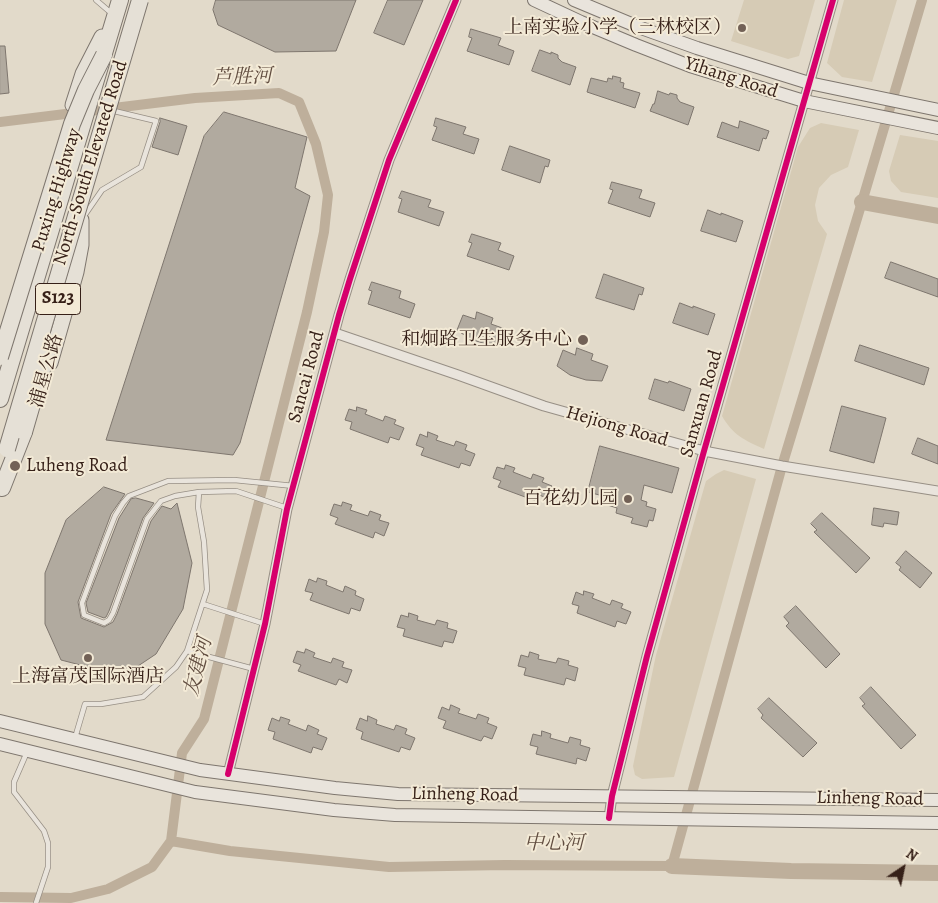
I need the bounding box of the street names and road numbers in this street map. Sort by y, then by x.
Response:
street label: Yihang Road [681,52,781,104]
street label: North-South Elevated Road [49,58,133,268]
street label: Puxing Highway [27,126,87,254]
road number: S123 [36,284,80,314]
street label: Sancai Road [284,328,330,426]
street label: 浦星公路 [26,331,68,411]
street label: Sanxuan Road [676,348,728,460]
street label: Hejiong Road [563,402,671,452]
street label: Linheng Road [411,783,519,807]
street label: Linheng Road [816,787,924,811]

